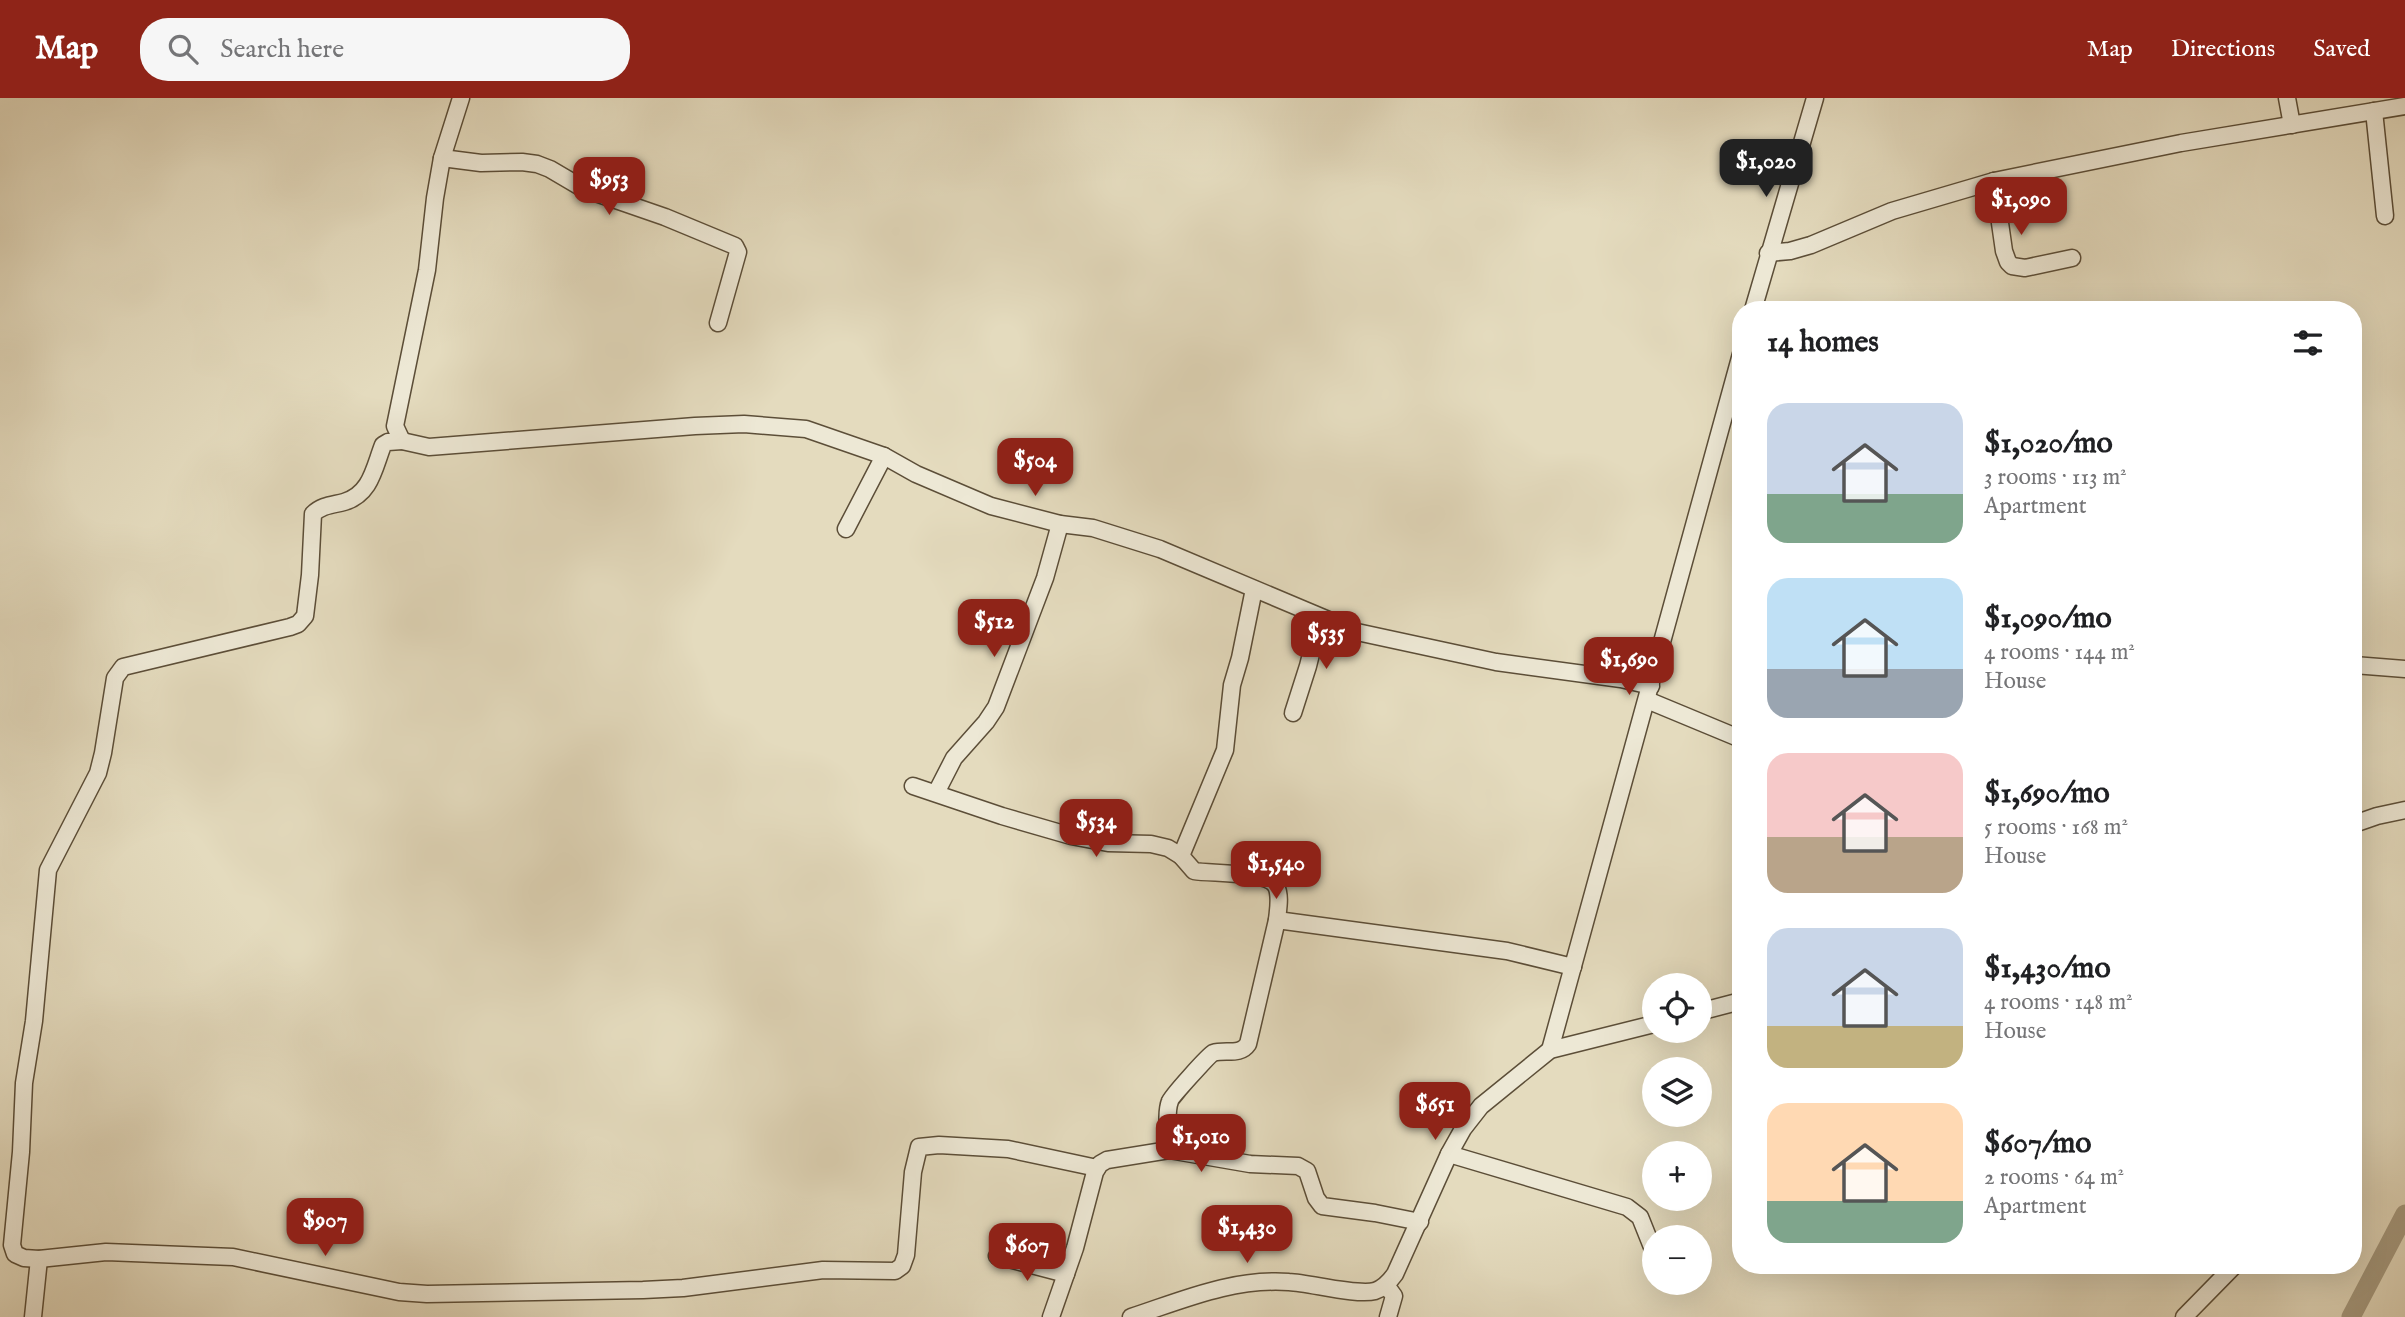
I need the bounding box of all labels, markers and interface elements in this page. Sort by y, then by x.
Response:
search box [140,18,630,81]
text: Map [35,28,98,70]
icon: search [164,30,202,68]
text: Search here [220,33,344,66]
text: Map [2087,34,2133,65]
text: Directions [2171,34,2275,65]
text: Saved [2313,34,2370,65]
pin: $1,020 [1709,140,1823,199]
text: $1,020 [1736,147,1796,176]
pin: $953 [568,158,650,217]
text: $953 [589,165,629,194]
pin: $1,090 [1964,178,2078,237]
text: $1,090 [1991,185,2051,214]
text: 14 homes [1767,324,1879,362]
icon: filters [2289,324,2327,362]
text: $1,020/mo [1984,425,2113,463]
icon: home [1823,431,1907,515]
pin: $504 [994,438,1076,498]
text: $504 [1013,446,1057,475]
text: 3 rooms · 113 m² [1984,463,2127,492]
text: Apartment [1984,492,2087,521]
pin: $512 [953,600,1035,659]
text: $1,090/mo [1984,600,2112,638]
icon: home [1823,606,1907,690]
text: $512 [974,607,1014,636]
pin: $535 [1285,612,1367,671]
text: $535 [1307,619,1345,648]
pin: $1,690 [1572,638,1686,697]
text: 4 rooms · 144 m² [1984,638,2135,667]
text: $1,690 [1600,645,1658,674]
text: House [1984,667,2046,696]
text: $1,690/mo [1984,775,2110,813]
icon: home [1823,781,1907,865]
pin: $534 [1055,800,1137,859]
text: $534 [1076,807,1116,836]
text: 5 rooms · 168 m² [1984,813,2128,842]
pin: $1,540 [1219,842,1333,901]
text: House [1984,842,2046,871]
text: $1,540 [1247,849,1305,878]
text: $1,430/mo [1984,950,2111,988]
icon: home [1823,956,1907,1040]
map controls [1642,973,1712,1295]
button: locate [1642,973,1712,1043]
text: 4 rooms · 148 m² [1984,988,2133,1017]
text: House [1984,1017,2046,1046]
button: layers [1642,1057,1712,1127]
pin: $651 [1394,1082,1476,1142]
text: $651 [1415,1090,1455,1119]
pin: $1,010 [1144,1114,1258,1174]
text: $1,010 [1172,1122,1230,1151]
text: $607/mo [1984,1125,2092,1163]
icon: home [1823,1131,1907,1215]
button: + [1642,1141,1712,1211]
text: 2 rooms · 64 m² [1984,1163,2124,1192]
text: Apartment [1984,1192,2087,1221]
pin: $907 [284,1198,366,1258]
text: $907 [303,1206,347,1235]
pin: $1,430 [1190,1206,1304,1265]
text: $1,430 [1217,1213,1277,1242]
pin: $607 [986,1224,1068,1283]
button: − [1642,1225,1712,1295]
text: $607 [1005,1231,1049,1260]

